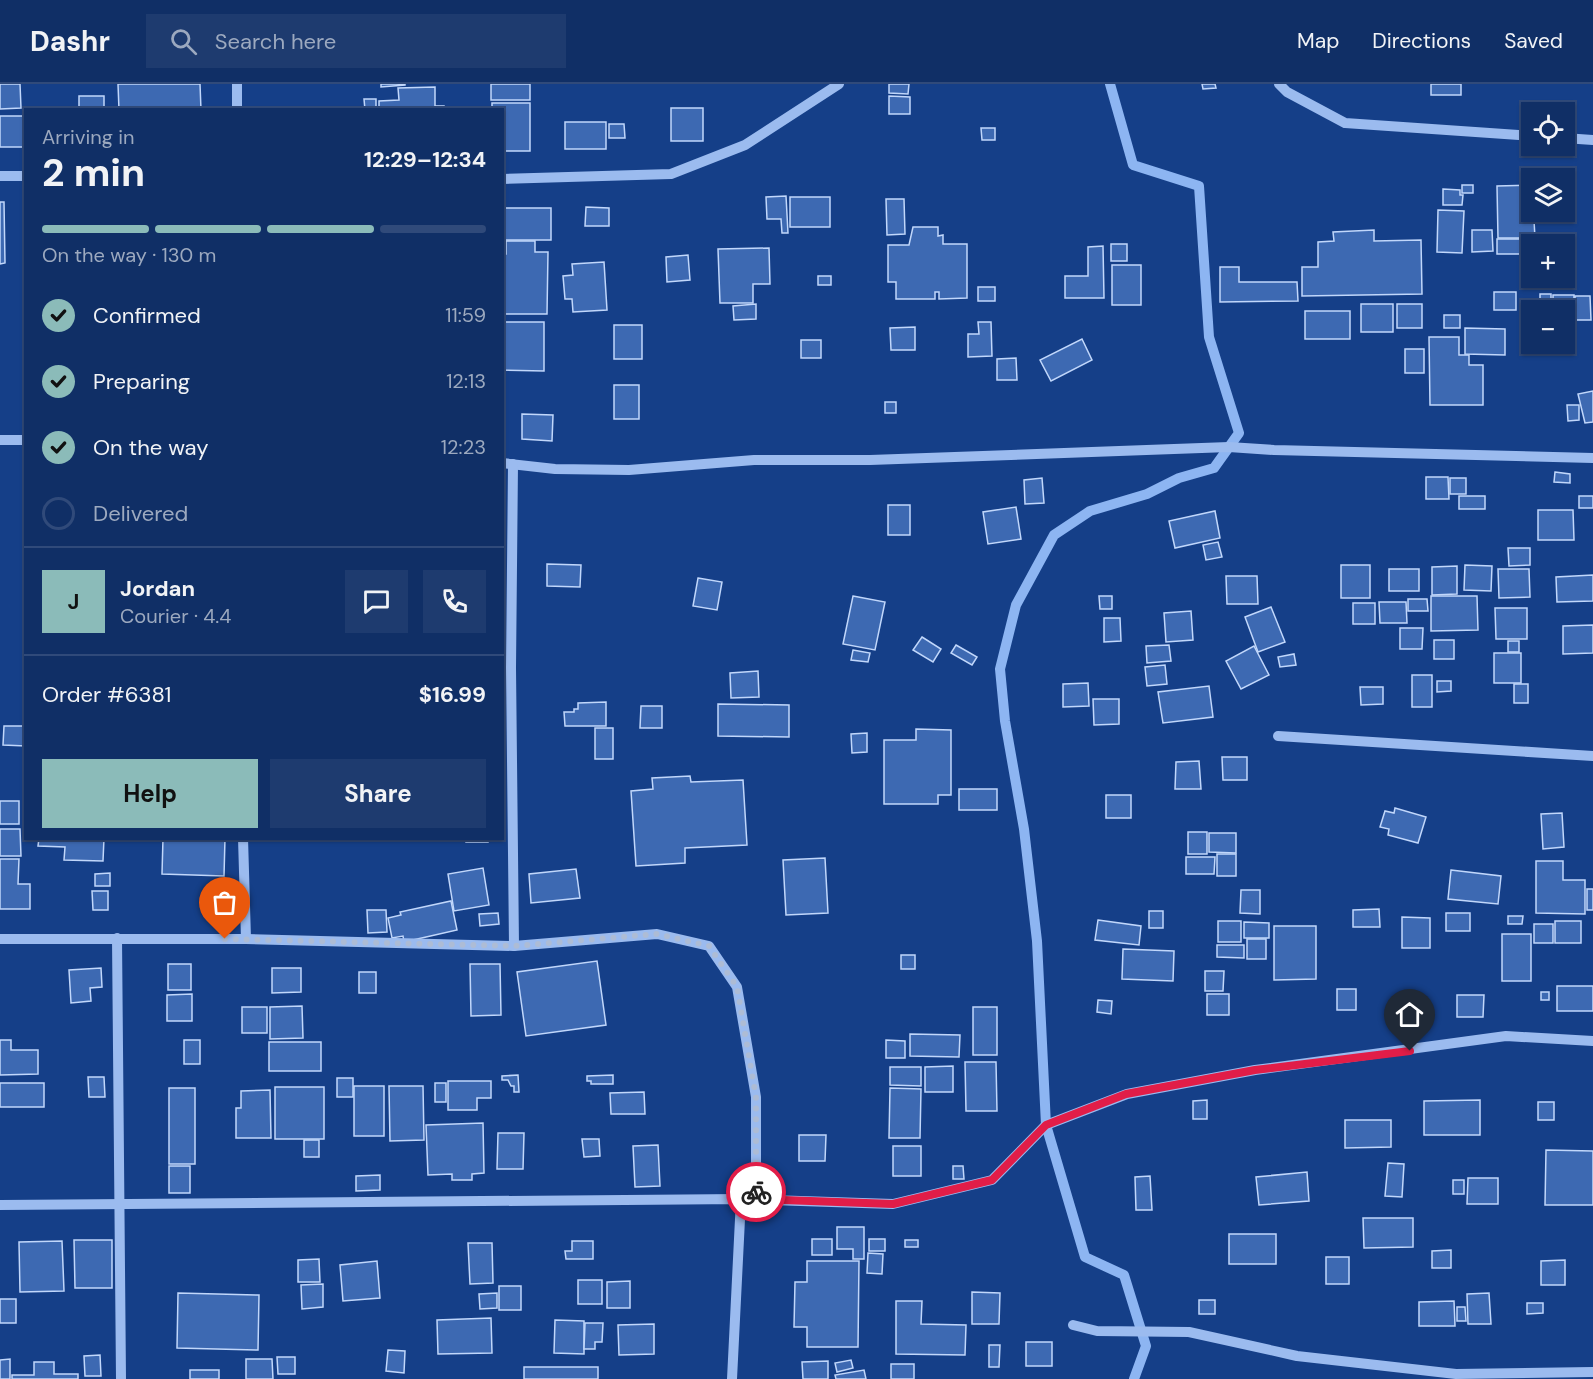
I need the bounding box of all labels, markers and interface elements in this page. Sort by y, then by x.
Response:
search box [146,14,566,68]
text: Dashr [30,23,110,60]
icon: search [167,25,200,58]
text: Search here [215,27,336,56]
text: Map [1297,27,1339,55]
text: Directions [1372,27,1471,55]
text: Saved [1504,27,1563,55]
map controls [1521,102,1575,354]
button: locate [1521,102,1575,156]
text: Arriving in [42,124,134,150]
text: 12:29–12:34 [364,145,486,174]
text: 2 min [42,147,145,198]
button: layers [1521,168,1575,222]
button: + [1521,234,1575,288]
text: On the way · 130 m [42,242,216,268]
icon: check [42,299,75,332]
button: − [1521,300,1575,354]
text: Confirmed [93,301,201,330]
text: 11:59 [445,302,486,328]
icon: check [42,365,75,398]
text: Preparing [93,367,190,396]
text: 12:13 [446,368,486,394]
icon: check [42,431,75,464]
text: On the way [93,433,208,462]
text: 12:23 [441,434,486,460]
text: Delivered [93,499,188,528]
button: chat [345,570,408,633]
button: phone [423,570,486,633]
text: Jordan [120,574,195,603]
text: J [68,587,79,616]
text: Courier · 4.4 [120,603,231,629]
text: Order #6381 [42,680,171,709]
text: $16.99 [419,680,486,709]
button: Help [42,759,258,828]
button: Share [270,759,486,828]
pin [199,877,250,939]
icon: bag [208,886,241,919]
pin [1384,989,1435,1051]
icon: home [1393,998,1426,1031]
courier [726,1162,786,1222]
icon: bike [740,1176,773,1209]

